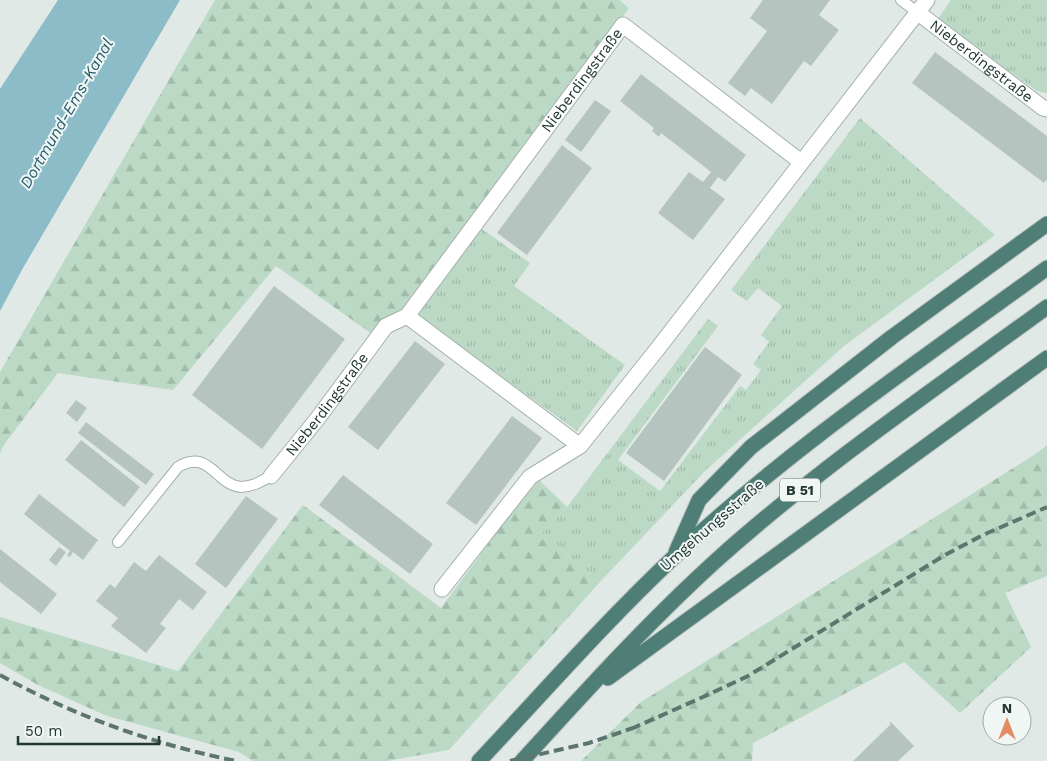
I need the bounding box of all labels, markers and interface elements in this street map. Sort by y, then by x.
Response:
street label: Nieberdingstraße [926,16,1037,106]
street label: Nieberdingstraße [538,25,626,136]
water label: Dortmund-Ems-Kanal [16,35,117,192]
street label: Nieberdingstraße [282,349,372,459]
street label: Umgehungsstraße [656,475,768,575]
road number: B 51 [780,478,820,502]
north arrow [982,696,1032,746]
text: N [1002,700,1012,716]
scale bar [18,714,159,746]
text: 50 m [25,722,62,740]

